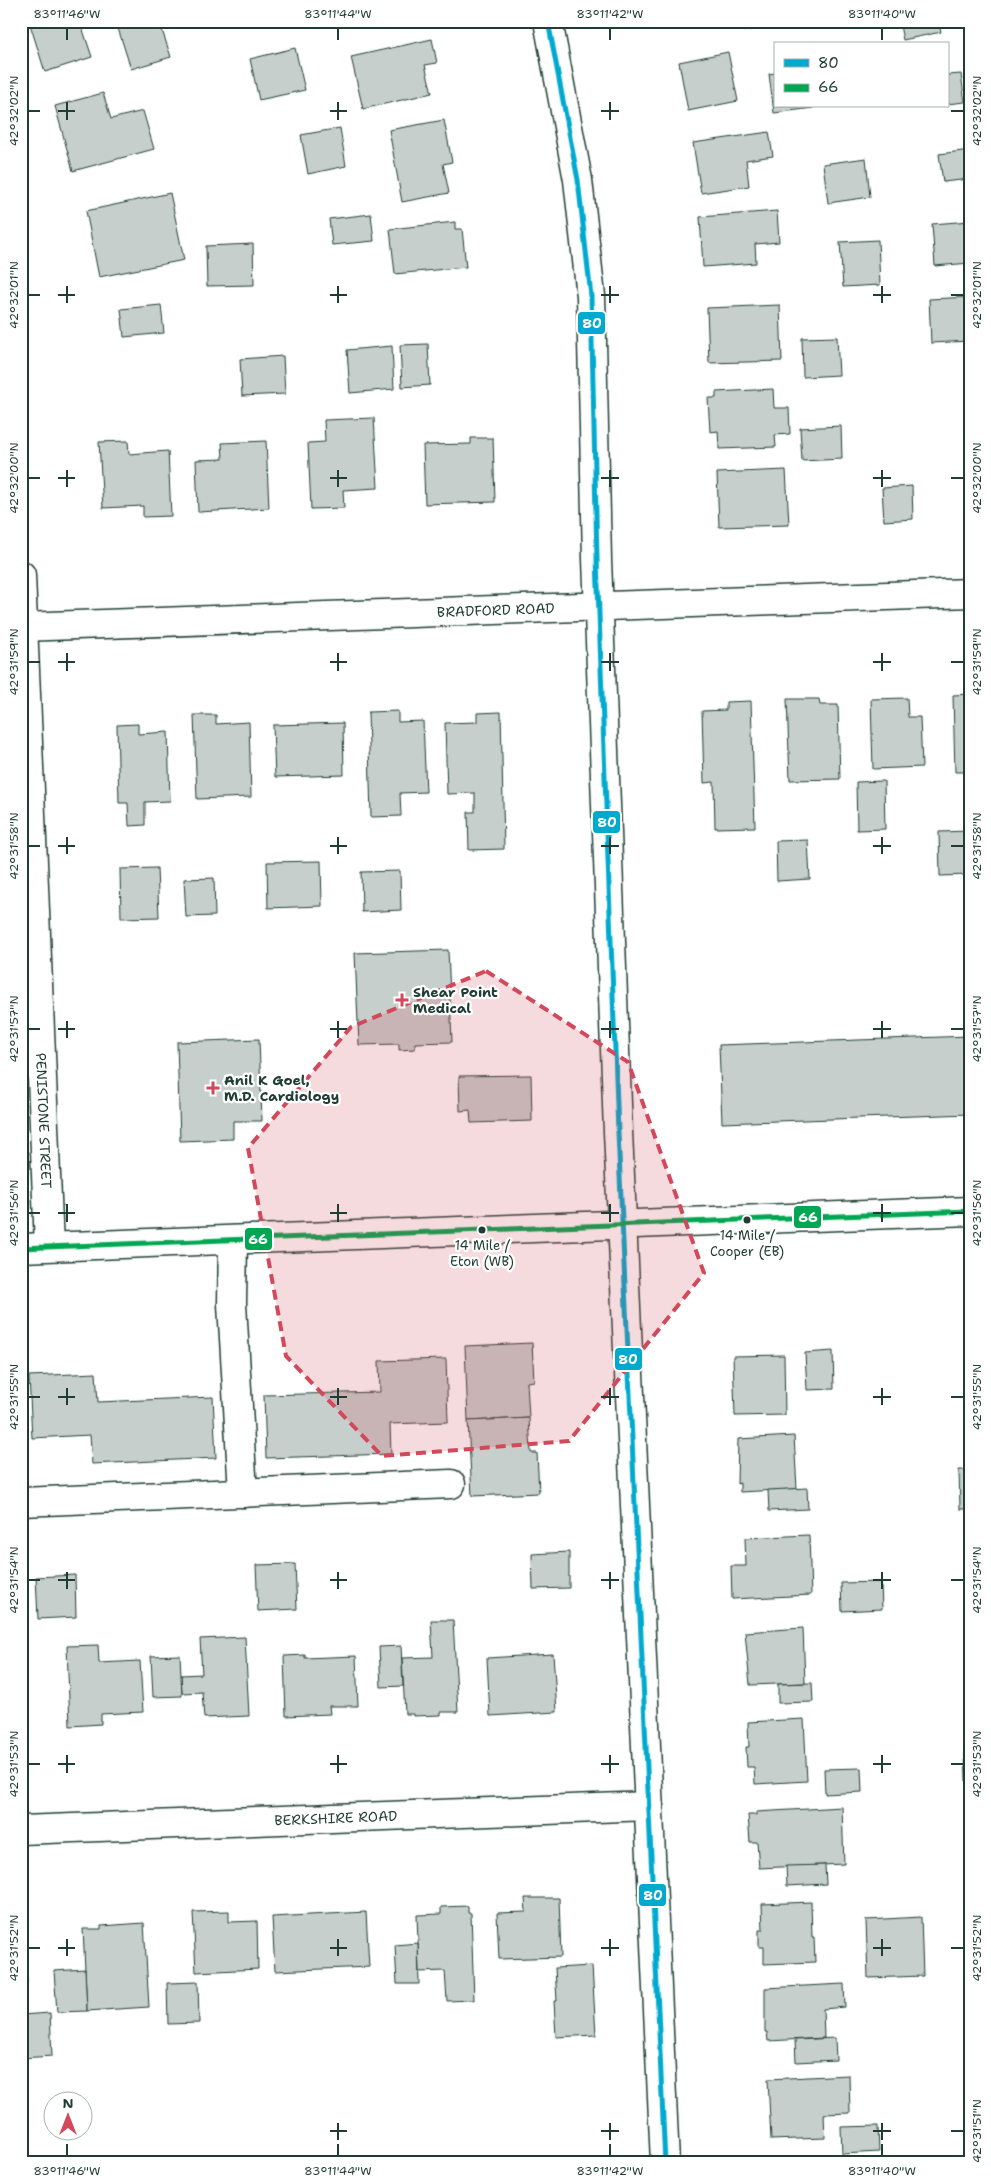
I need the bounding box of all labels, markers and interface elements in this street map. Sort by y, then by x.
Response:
text: 83°11'46"W [34,6,100,22]
text: 83°11'44"W [304,6,372,22]
text: 83°11'42"W [577,6,643,22]
text: 83°11'40"W [848,6,916,22]
legend [774,42,948,108]
text: 80 [818,53,839,73]
text: 42°32'02"N [6,76,22,146]
text: 42°32'02"N [969,76,985,146]
text: 66 [818,77,839,97]
text: 42°32'01"N [6,261,22,329]
text: 42°32'01"N [969,261,985,329]
line badge: 80 [577,311,606,335]
text: 80 [582,314,602,332]
text: 42°32'00"N [6,442,22,514]
text: 42°32'00"N [969,442,985,514]
street label: BRADFORD ROAD [437,599,555,621]
text: 42°31'59"N [6,628,22,696]
text: 42°31'59"N [969,628,985,696]
line badge: 80 [592,810,621,834]
text: 42°31'58"N [6,812,22,880]
text: 42°31'58"N [969,812,985,880]
text: 80 [597,813,617,831]
place label: Shear Point Medical [413,983,498,1017]
marker: Shear Point Medical [395,993,409,1007]
text: 42°31'57"N [6,995,22,1063]
text: 42°31'57"N [969,995,985,1063]
street label: PENISTONE STREET [32,1052,56,1189]
place label: Anil K Goel, M.D. Cardiology [224,1071,339,1105]
marker: Anil K Goel, M.D. Cardiology [206,1081,220,1095]
text: 42°31'56"N [6,1180,22,1246]
text: 42°31'56"N [969,1180,985,1246]
line badge: 66 [793,1205,822,1229]
text: 66 [798,1208,818,1226]
marker: 14 Mile / Cooper (EB) [742,1215,752,1225]
marker: 14 Mile / Eton (WB) [477,1225,487,1235]
line badge: 66 [244,1227,273,1251]
place label: 14 Mile / Cooper (EB) [710,1227,784,1260]
text: 66 [248,1230,268,1248]
place label: 14 Mile / Eton (WB) [450,1237,514,1270]
line badge: 80 [614,1347,643,1371]
text: 80 [618,1350,638,1368]
text: 42°31'55"N [6,1364,22,1430]
text: 42°31'55"N [969,1364,985,1430]
text: 42°31'54"N [6,1546,22,1614]
text: 42°31'54"N [969,1546,985,1614]
text: 42°31'53"N [6,1731,22,1797]
text: 42°31'53"N [969,1731,985,1797]
street label: BERKSHIRE ROAD [274,1807,398,1829]
line badge: 80 [638,1883,667,1907]
text: 80 [643,1886,663,1904]
text: 42°31'52"N [6,1914,22,1982]
text: 42°31'52"N [969,1914,985,1982]
north arrow [42,2092,92,2142]
text: N [62,2094,74,2112]
text: 42°31'51"N [969,2099,985,2163]
text: 83°11'46"W [34,2163,100,2179]
text: 83°11'44"W [304,2163,372,2179]
text: 83°11'42"W [577,2163,643,2179]
text: 83°11'40"W [848,2163,916,2179]

